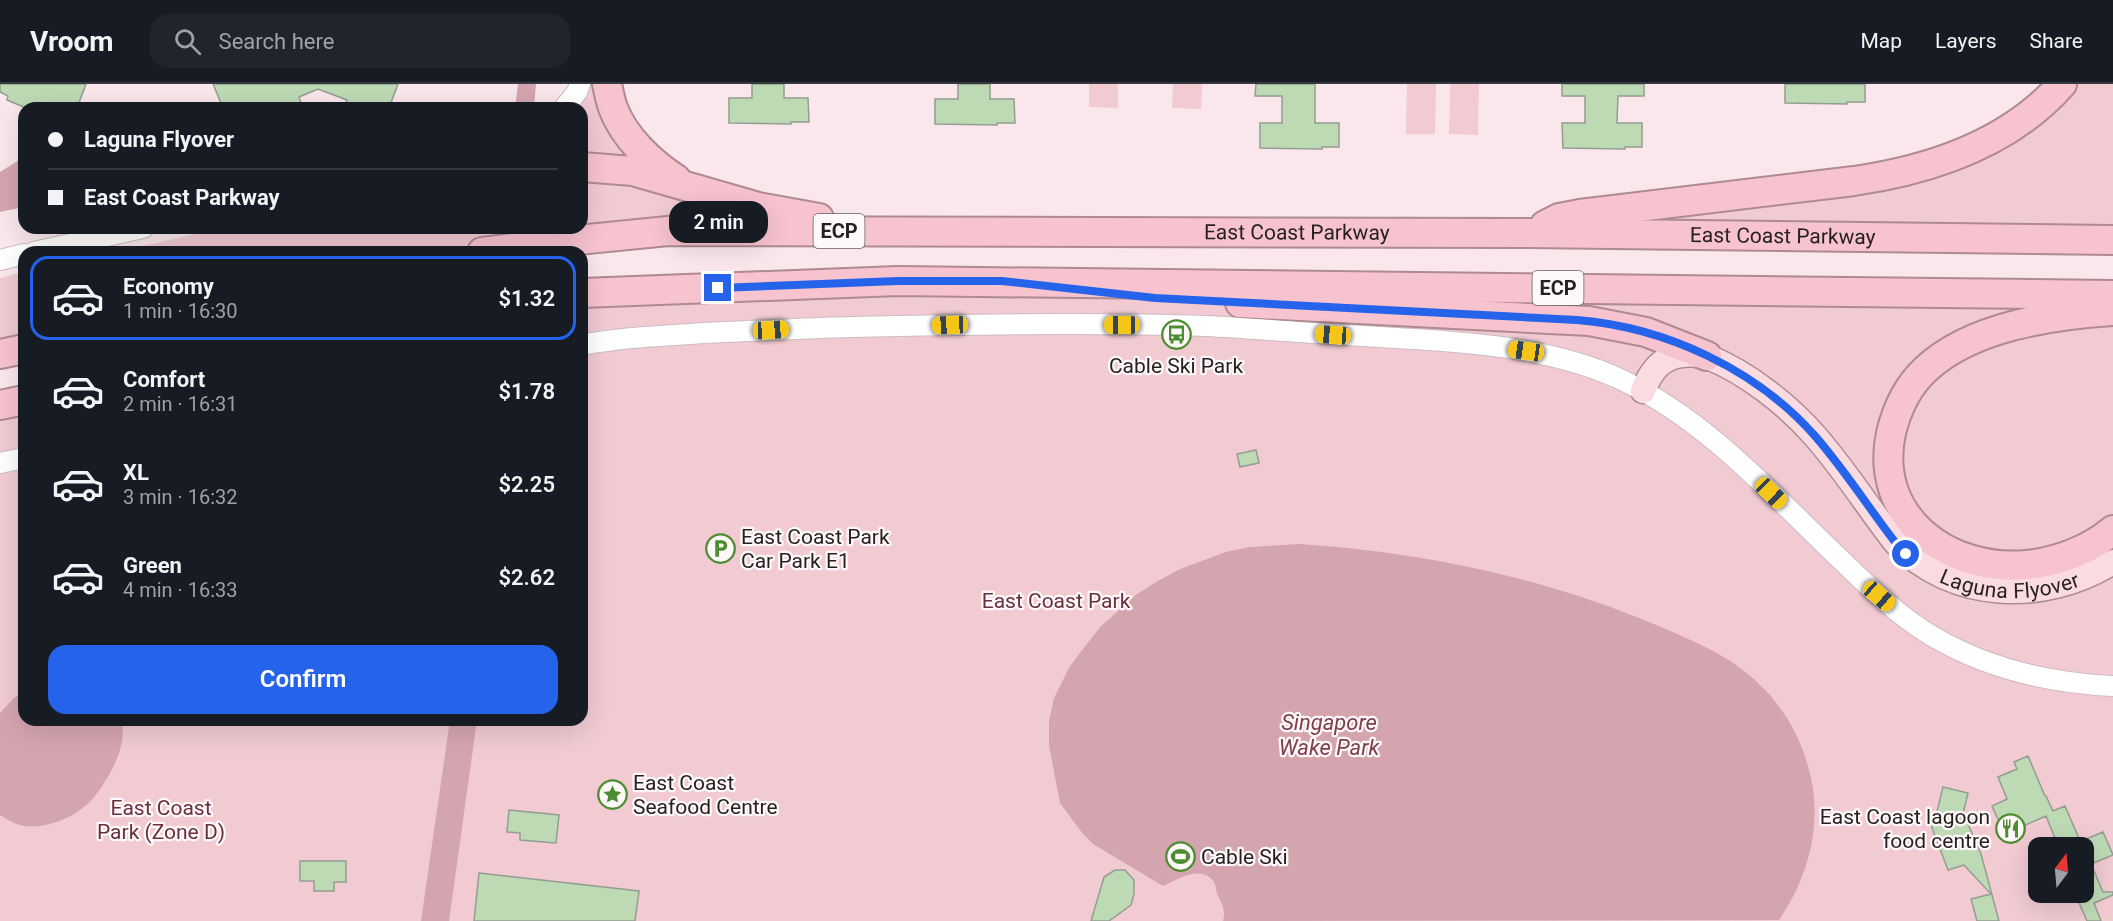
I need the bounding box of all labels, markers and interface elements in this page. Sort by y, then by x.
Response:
search box [150,14,570,68]
text: Vroom [30,25,114,58]
icon: search [171,25,204,58]
text: Search here [219,29,334,54]
text: Map [1860,29,1902,53]
text: Layers [1935,29,1996,53]
text: Share [2029,29,2083,53]
text: Laguna Flyover [84,127,234,152]
text: East Coast Parkway [84,185,280,210]
callout: 2 min [668,201,768,243]
text: 2 min [693,210,744,234]
road number: ECP [814,214,864,248]
street label: East Coast Parkway [1204,220,1390,245]
street label: East Coast Parkway [1690,223,1876,249]
icon: car [51,271,105,325]
road number: ECP [1532,271,1584,305]
text: Economy [123,274,214,299]
route end [704,274,731,301]
text: $1.32 [498,286,555,311]
text: 1 min · 16:30 [123,299,238,323]
car [932,315,968,335]
car [1104,316,1140,334]
bus stop icon: Cable Ski Park [1160,319,1192,351]
car [753,320,789,340]
car [1314,325,1352,345]
car [1507,340,1545,362]
place label: Cable Ski Park [1109,354,1243,378]
icon: car [51,364,105,418]
text: Comfort [123,367,205,392]
text: $1.78 [498,379,555,404]
text: 2 min · 16:31 [123,392,238,416]
icon: car [51,457,105,511]
text: XL [123,460,149,485]
text: $2.25 [498,472,555,497]
car [1752,474,1790,512]
text: 3 min · 16:32 [123,485,238,509]
place label: East Coast Park Car Park E1 [741,525,890,573]
parking icon: East Coast Park Car Park E1 [704,533,736,565]
route start [1892,540,1919,567]
icon: car [51,550,105,604]
text: Green [123,553,182,578]
street label: Laguna Flyover [1936,564,2082,603]
text: $2.62 [498,565,555,590]
car [1860,577,1898,615]
text: 4 min · 16:33 [123,578,238,602]
park label: East Coast Park [982,589,1131,613]
button: Confirm [48,645,558,714]
water label: Singapore Wake Park [1279,710,1380,760]
place label: East Coast Seafood Centre [633,771,778,819]
place icon: East Coast Seafood Centre [596,779,628,811]
park label: East Coast Park (Zone D) [97,796,225,844]
place label: East Coast lagoon food centre [1820,805,1990,853]
restaurant icon: East Coast lagoon food centre [1995,813,2027,845]
north arrow [2028,837,2094,903]
map controls [2028,837,2094,903]
sports icon: Cable Ski [1164,841,1196,873]
place label: Cable Ski [1201,845,1288,869]

